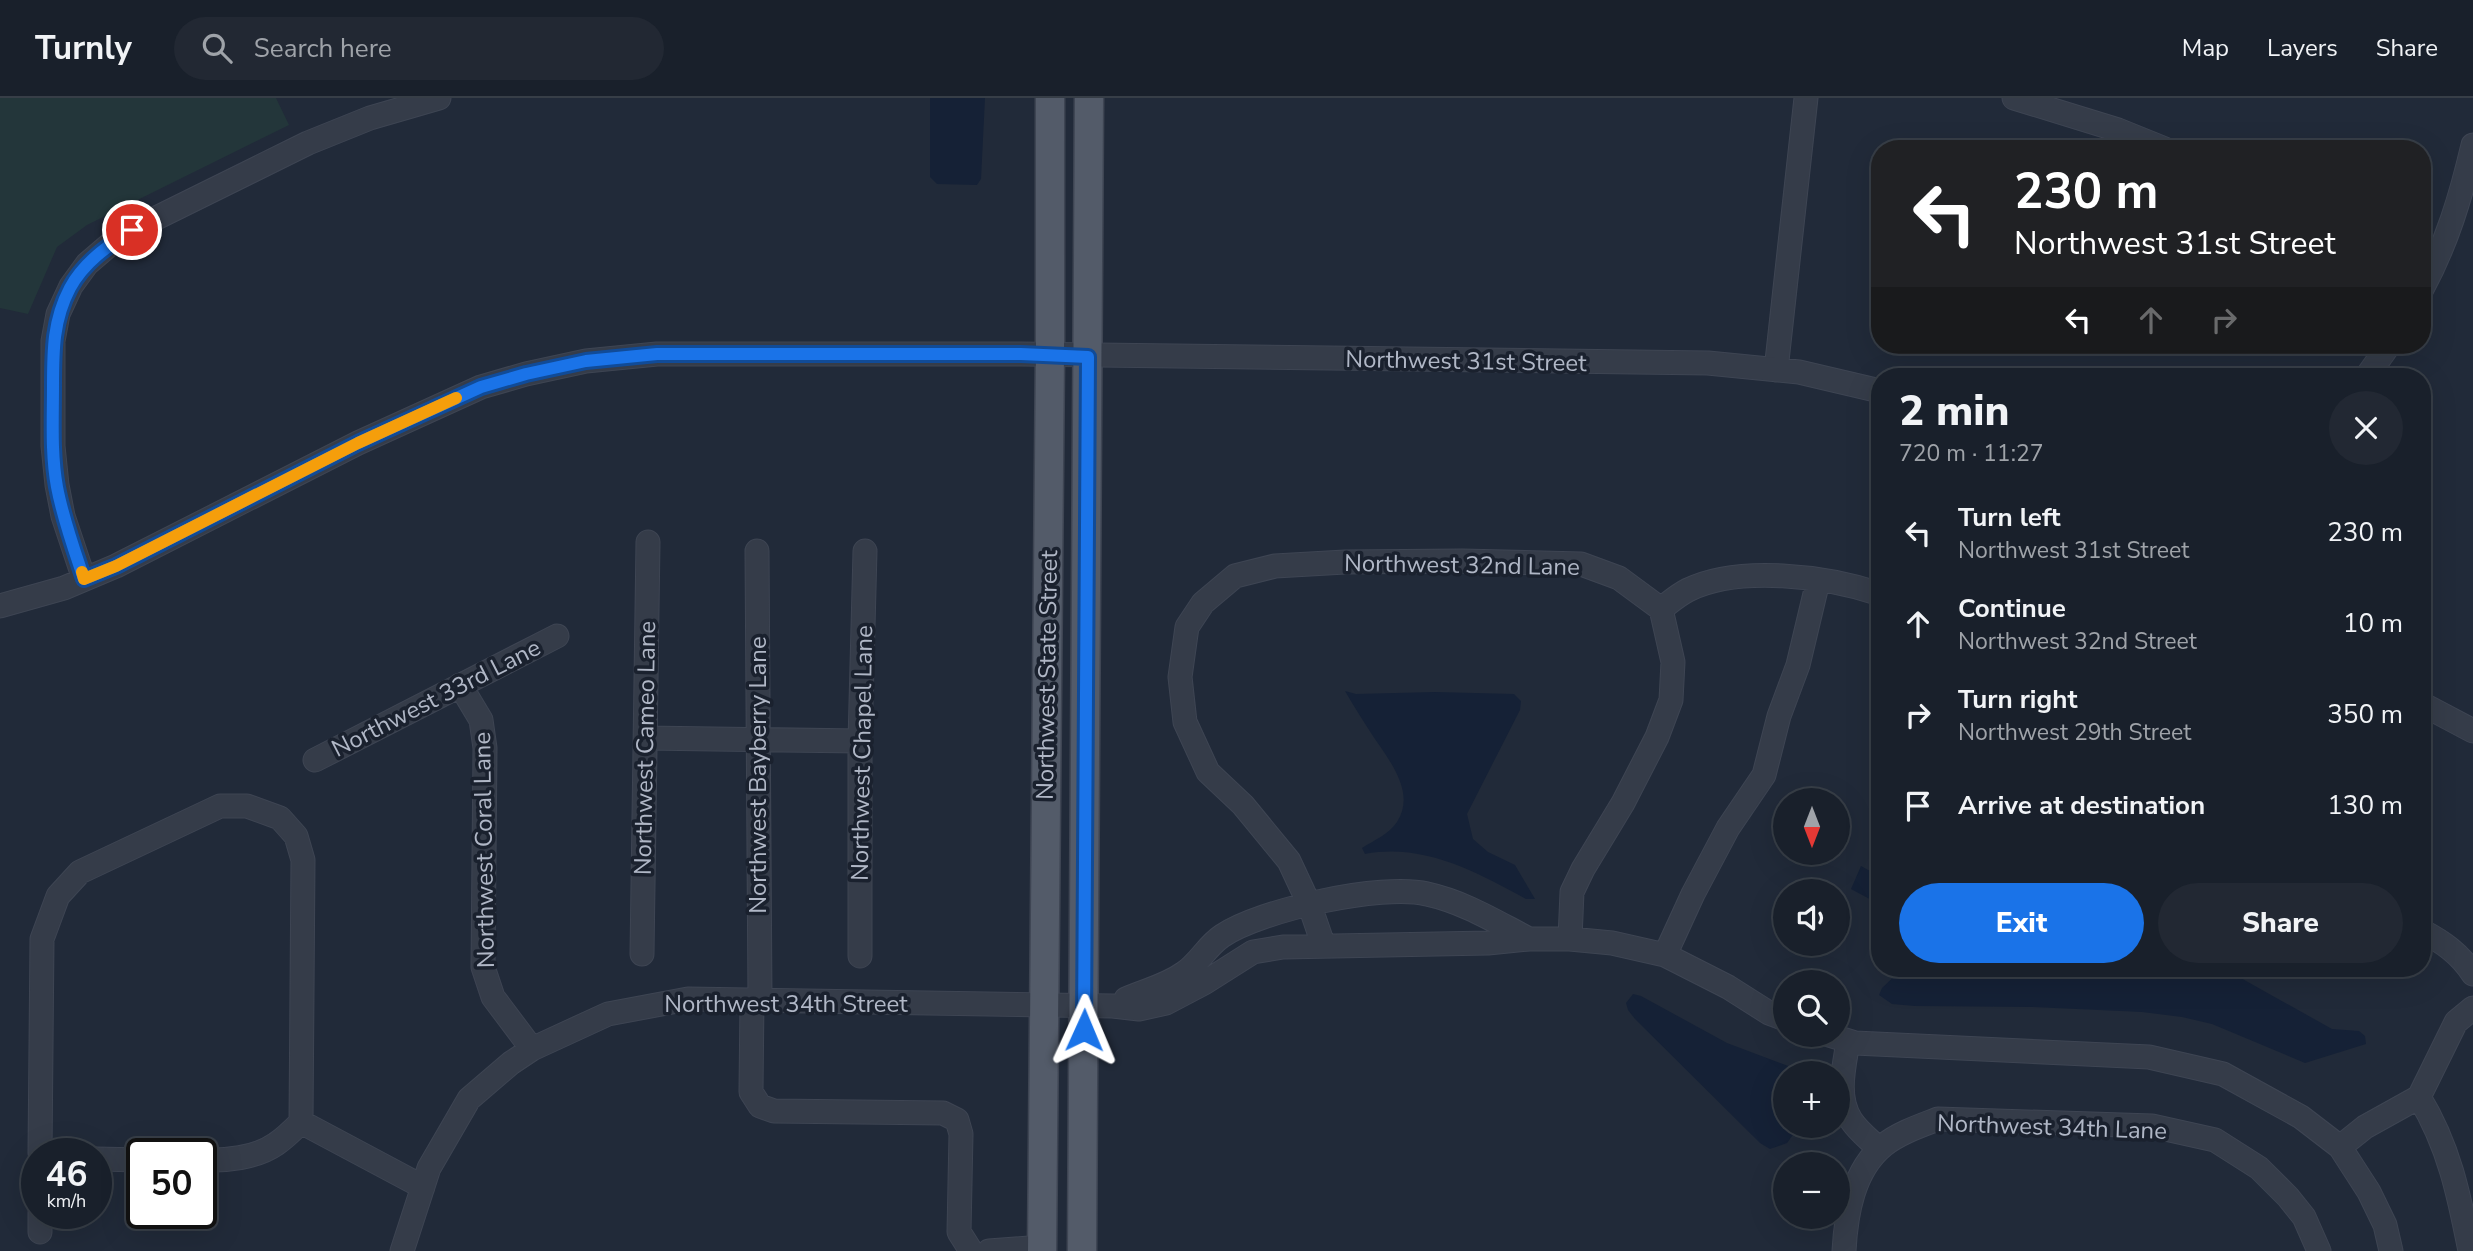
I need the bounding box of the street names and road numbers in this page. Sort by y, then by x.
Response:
street label: Northwest 31st Street [1345,343,1587,379]
street label: Northwest 32nd Lane [1344,547,1580,583]
street label: Northwest State Street [1029,549,1065,800]
street label: Northwest Cameo Lane [627,621,663,875]
street label: Northwest Chapel Lane [844,625,880,881]
street label: Northwest 33rd Lane [326,631,546,765]
street label: Northwest Bayberry Lane [742,636,774,914]
street label: Northwest Coral Lane [466,732,502,968]
street label: Northwest 34th Street [664,988,908,1020]
street label: Northwest 34th Lane [1936,1107,2168,1147]

